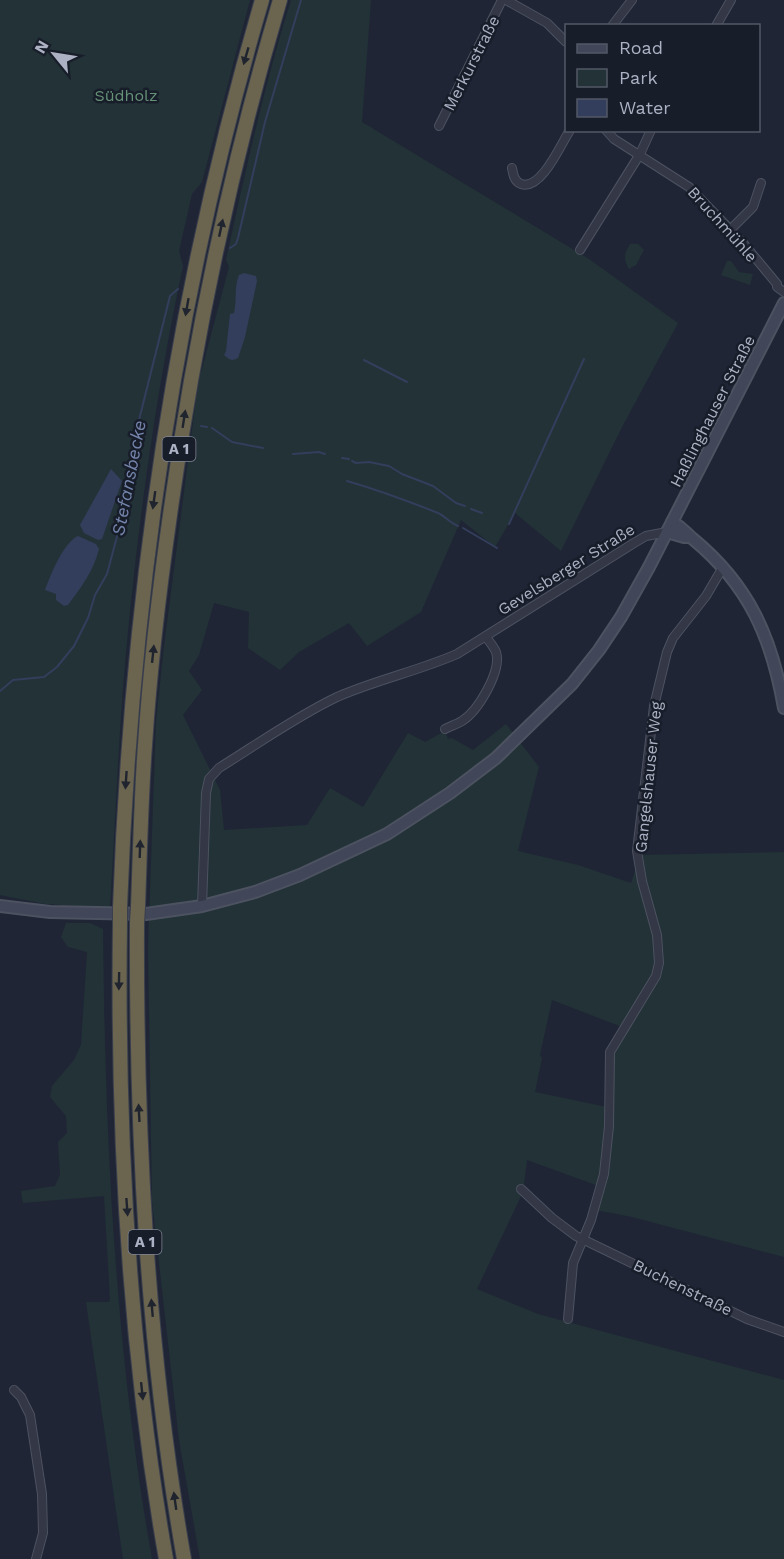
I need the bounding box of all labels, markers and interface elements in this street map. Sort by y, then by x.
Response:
street label: Merkurstraße [439,13,504,114]
north arrow [24,24,84,84]
legend [565,24,760,132]
text: N [30,37,53,57]
text: Road [619,37,663,58]
one-way arrow [241,47,250,65]
text: Park [619,67,658,88]
park label: Südholz [94,86,158,105]
text: Water [619,97,671,118]
street label: Bruchmühle [684,183,761,266]
one-way arrow [217,218,226,237]
one-way arrow [182,298,191,317]
street label: Haßlinghauser Straße [666,332,759,490]
one-way arrow [180,410,189,429]
water label: Stefansbecke [107,418,150,538]
road number: A 1 [162,437,195,461]
one-way arrow [150,490,159,509]
street label: Gevelsberger Straße [494,520,638,619]
one-way arrow [148,645,158,664]
street label: Gangelshauser Weg [631,700,666,854]
one-way arrow [121,771,130,790]
one-way arrow [136,839,145,858]
one-way arrow [115,972,124,991]
one-way arrow [135,1104,144,1123]
one-way arrow [122,1198,131,1217]
road number: A 1 [128,1230,162,1254]
street label: Buchenstraße [630,1255,735,1320]
one-way arrow [147,1298,157,1317]
one-way arrow [137,1381,147,1400]
one-way arrow [170,1492,179,1511]

